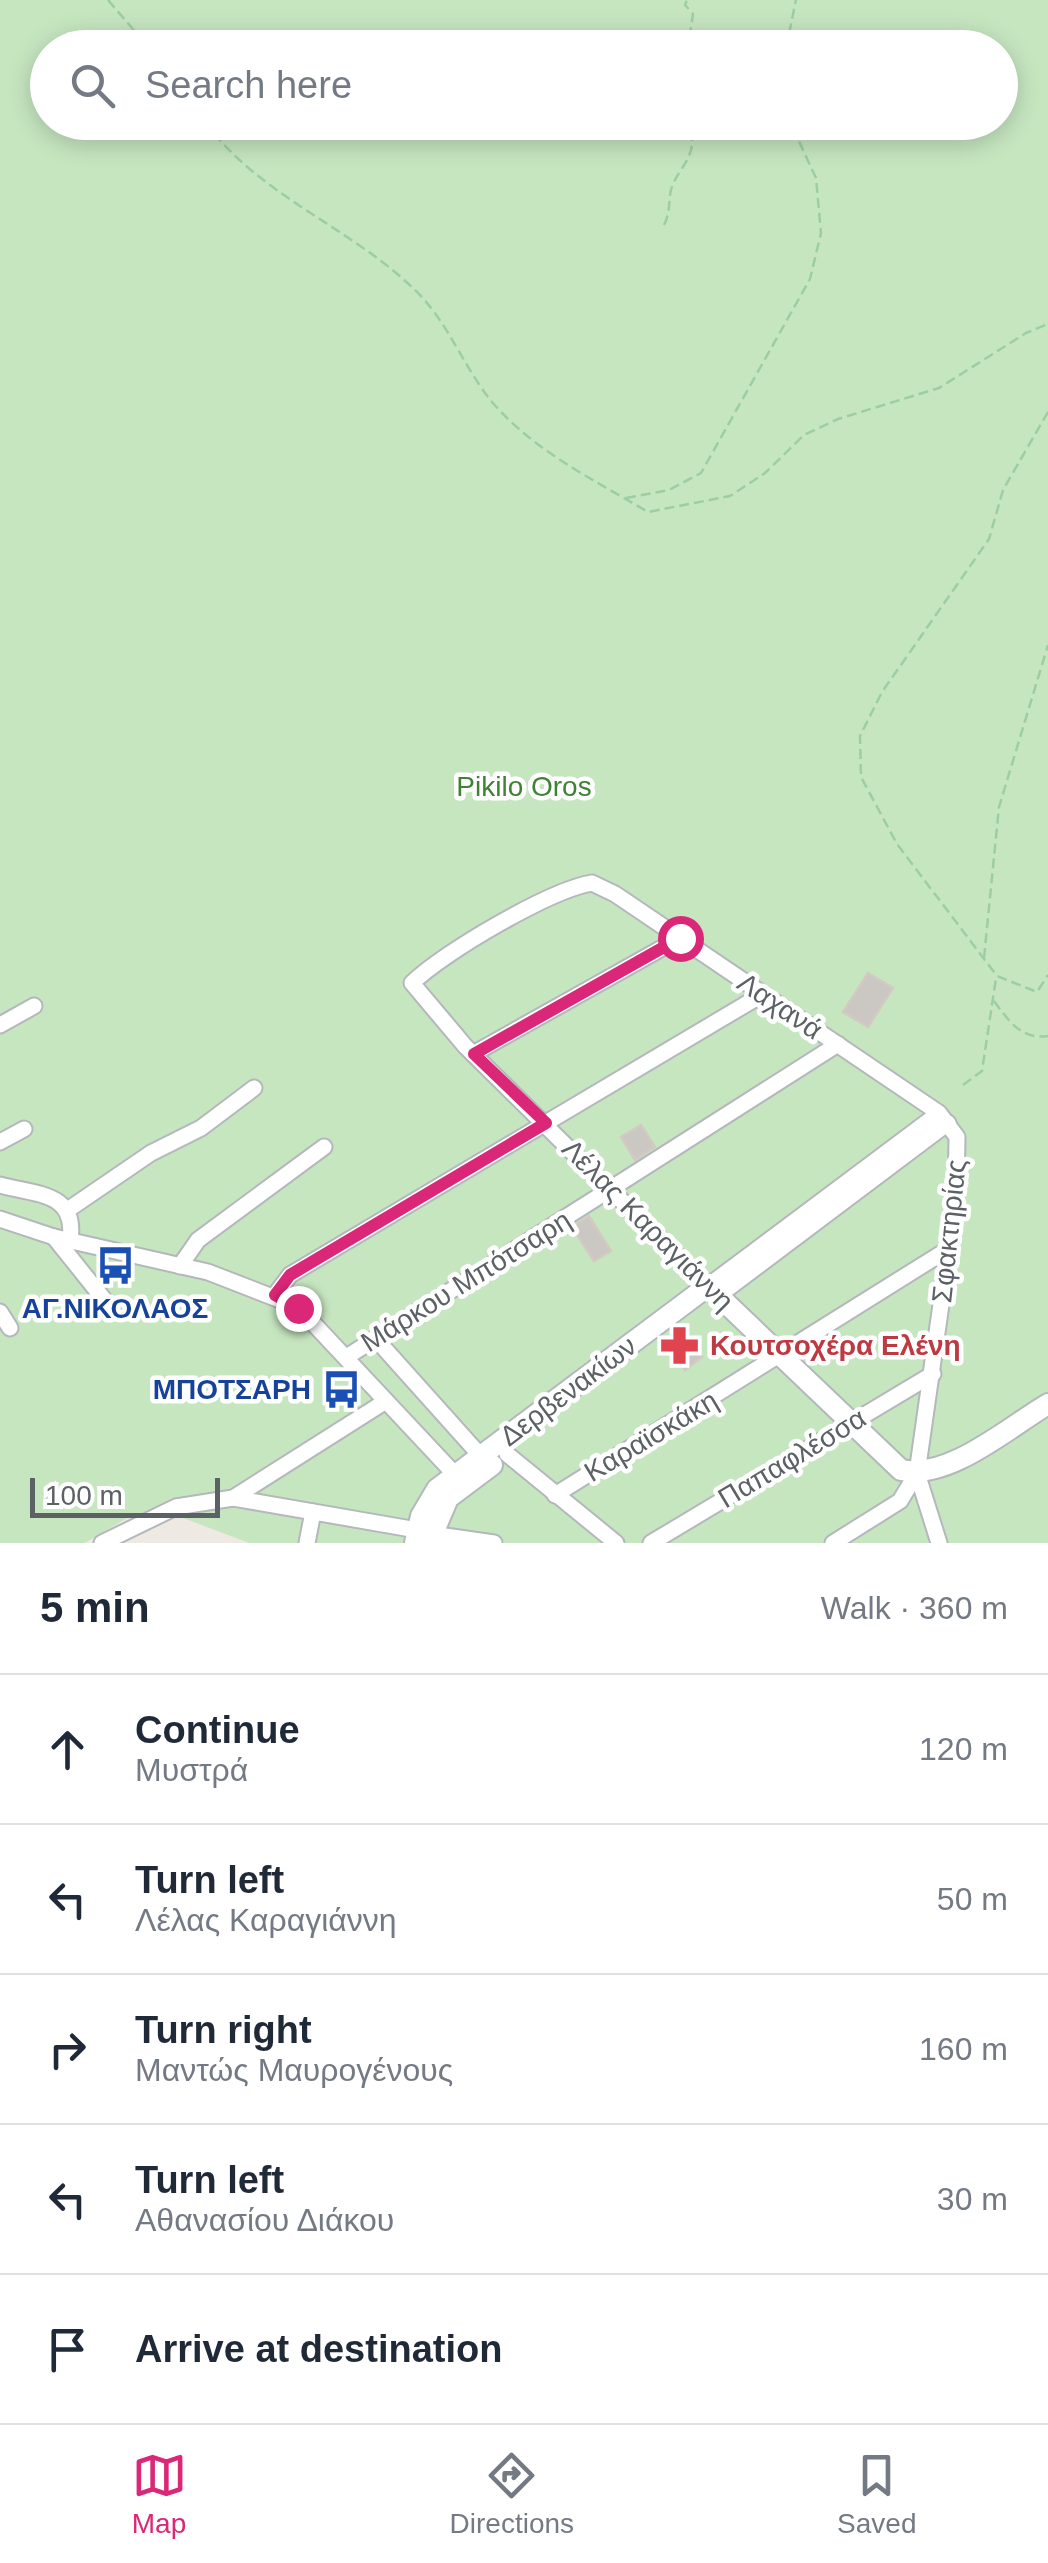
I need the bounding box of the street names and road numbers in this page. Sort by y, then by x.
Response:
street label: Λαχανά [732,967,828,1045]
street label: Λέλας Καραγιάννη [556,1133,740,1317]
street label: Σφακτηρίας [926,1158,972,1304]
street label: Μάρκου Μπότσαρη [356,1204,576,1358]
street label: Δερβενακίων [494,1330,642,1452]
street label: Καραϊσκάκη [579,1384,723,1488]
street label: Παπαφλέσσα [713,1402,871,1514]

